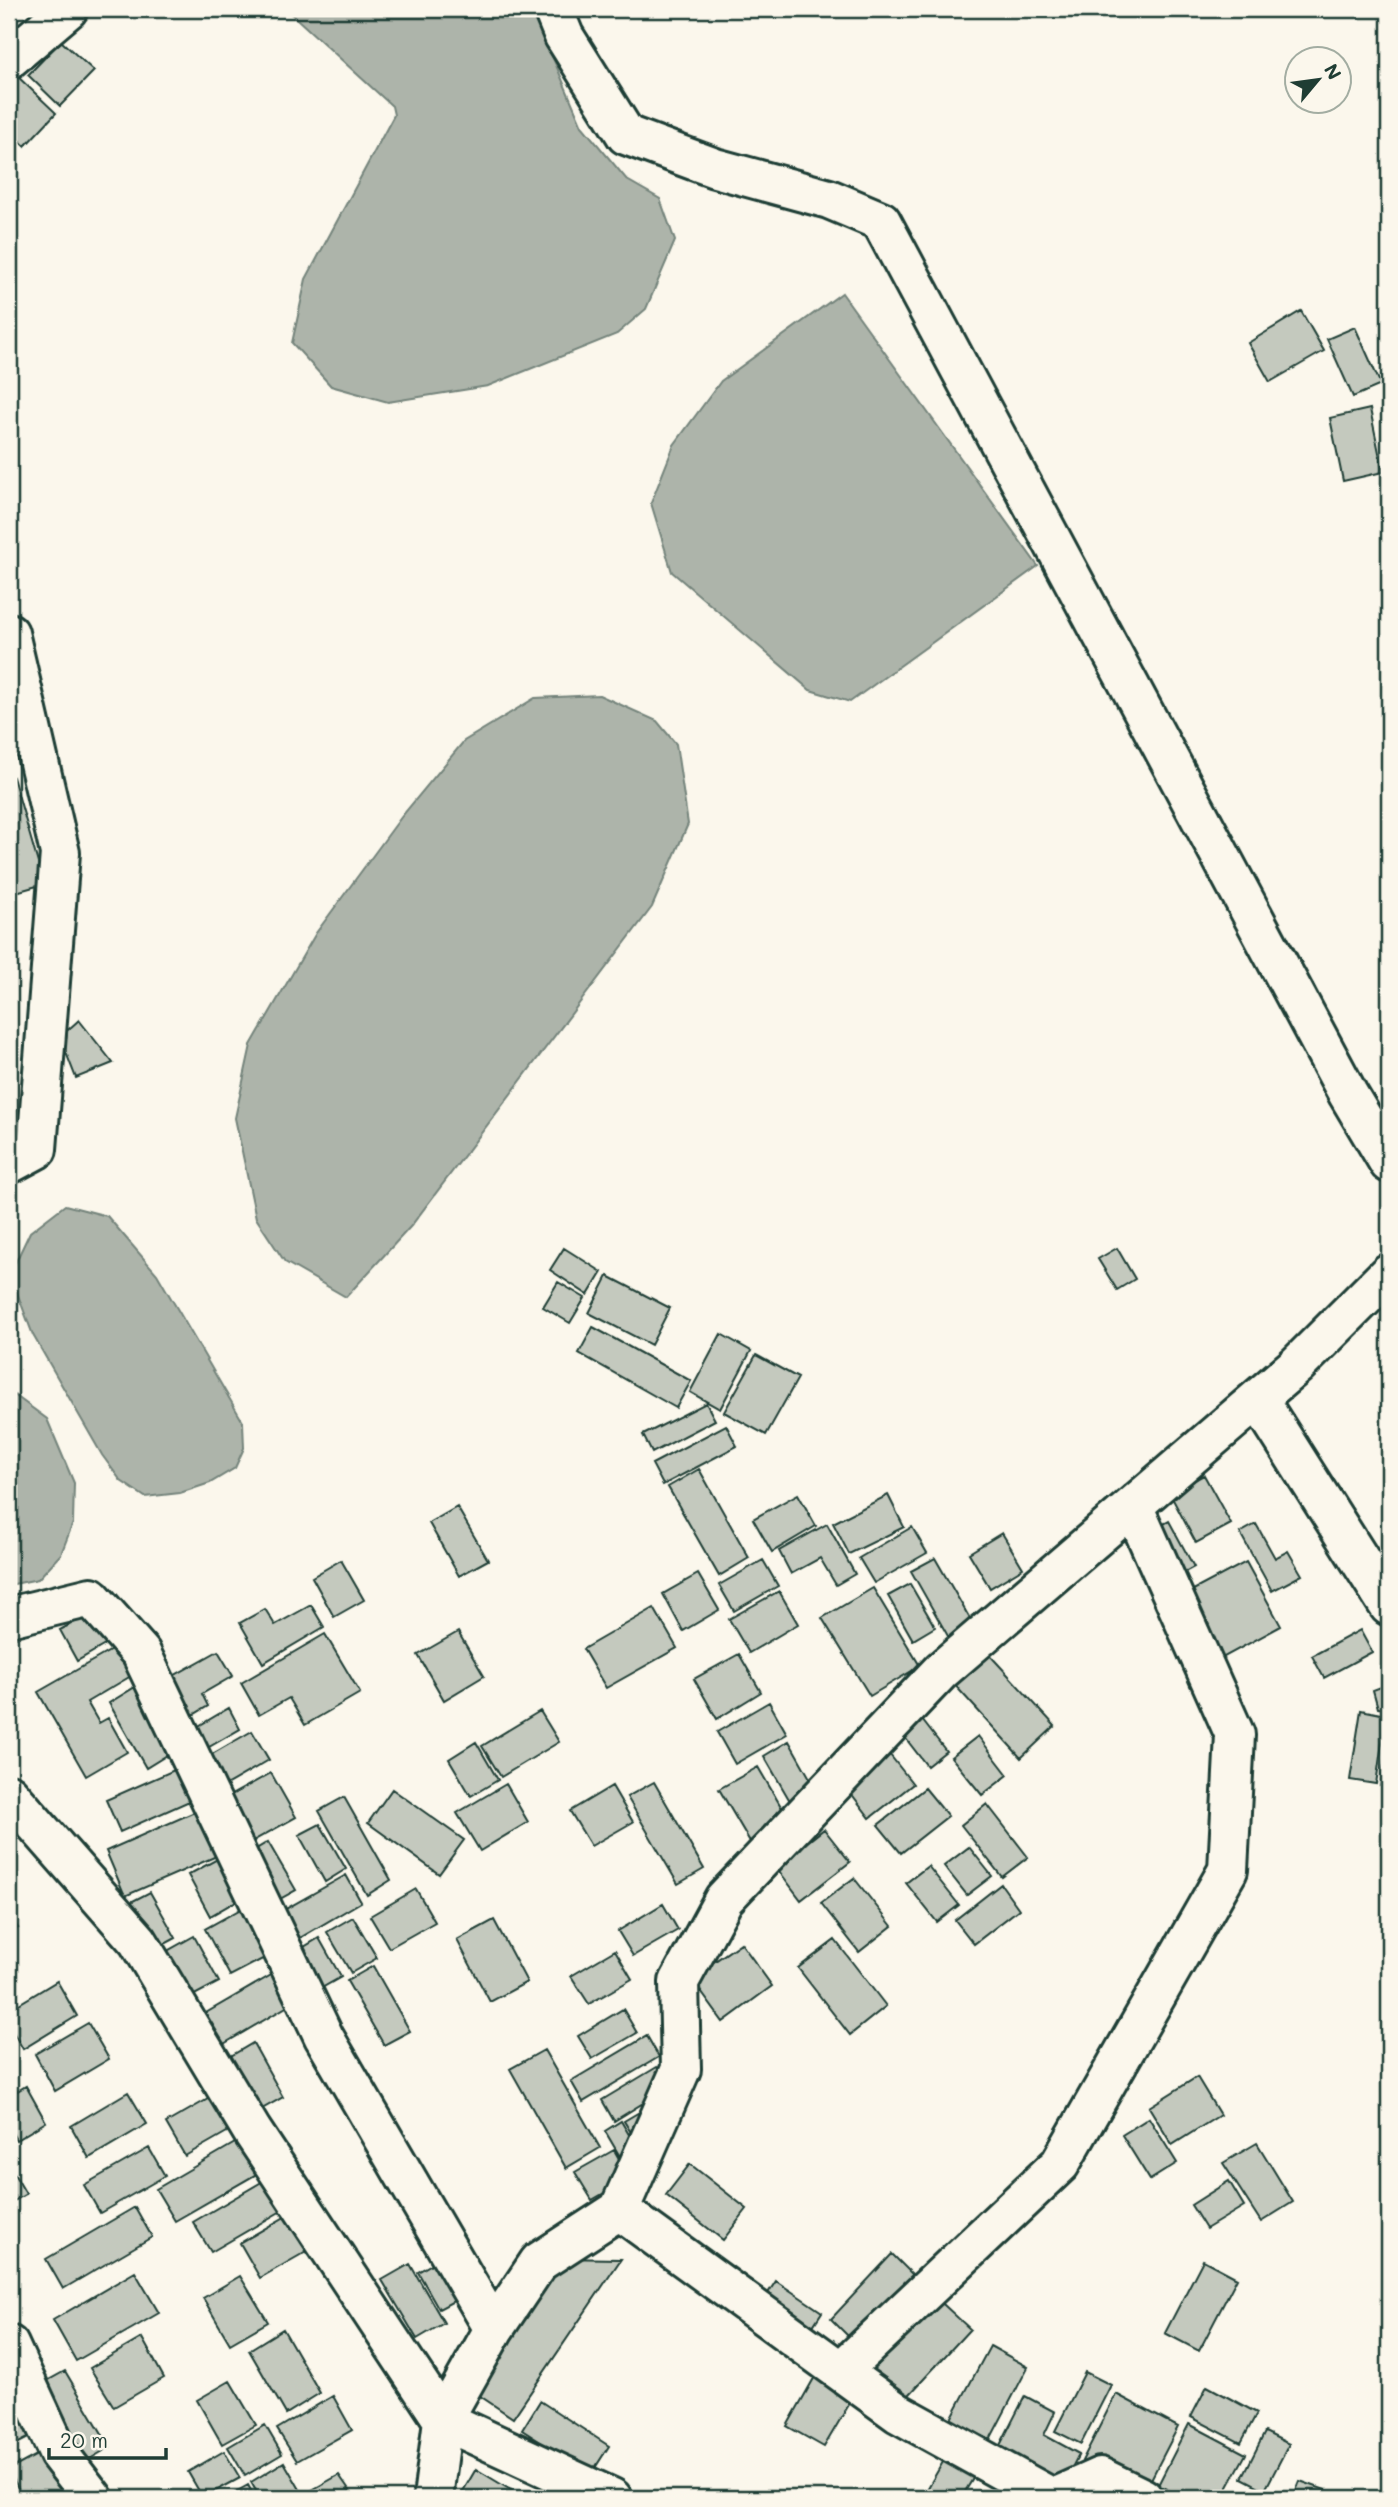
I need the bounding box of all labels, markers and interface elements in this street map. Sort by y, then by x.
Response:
north arrow [1282,46,1352,116]
text: N [1319,59,1348,84]
scale bar [49,2416,166,2460]
text: 20 m [60,2426,108,2453]

